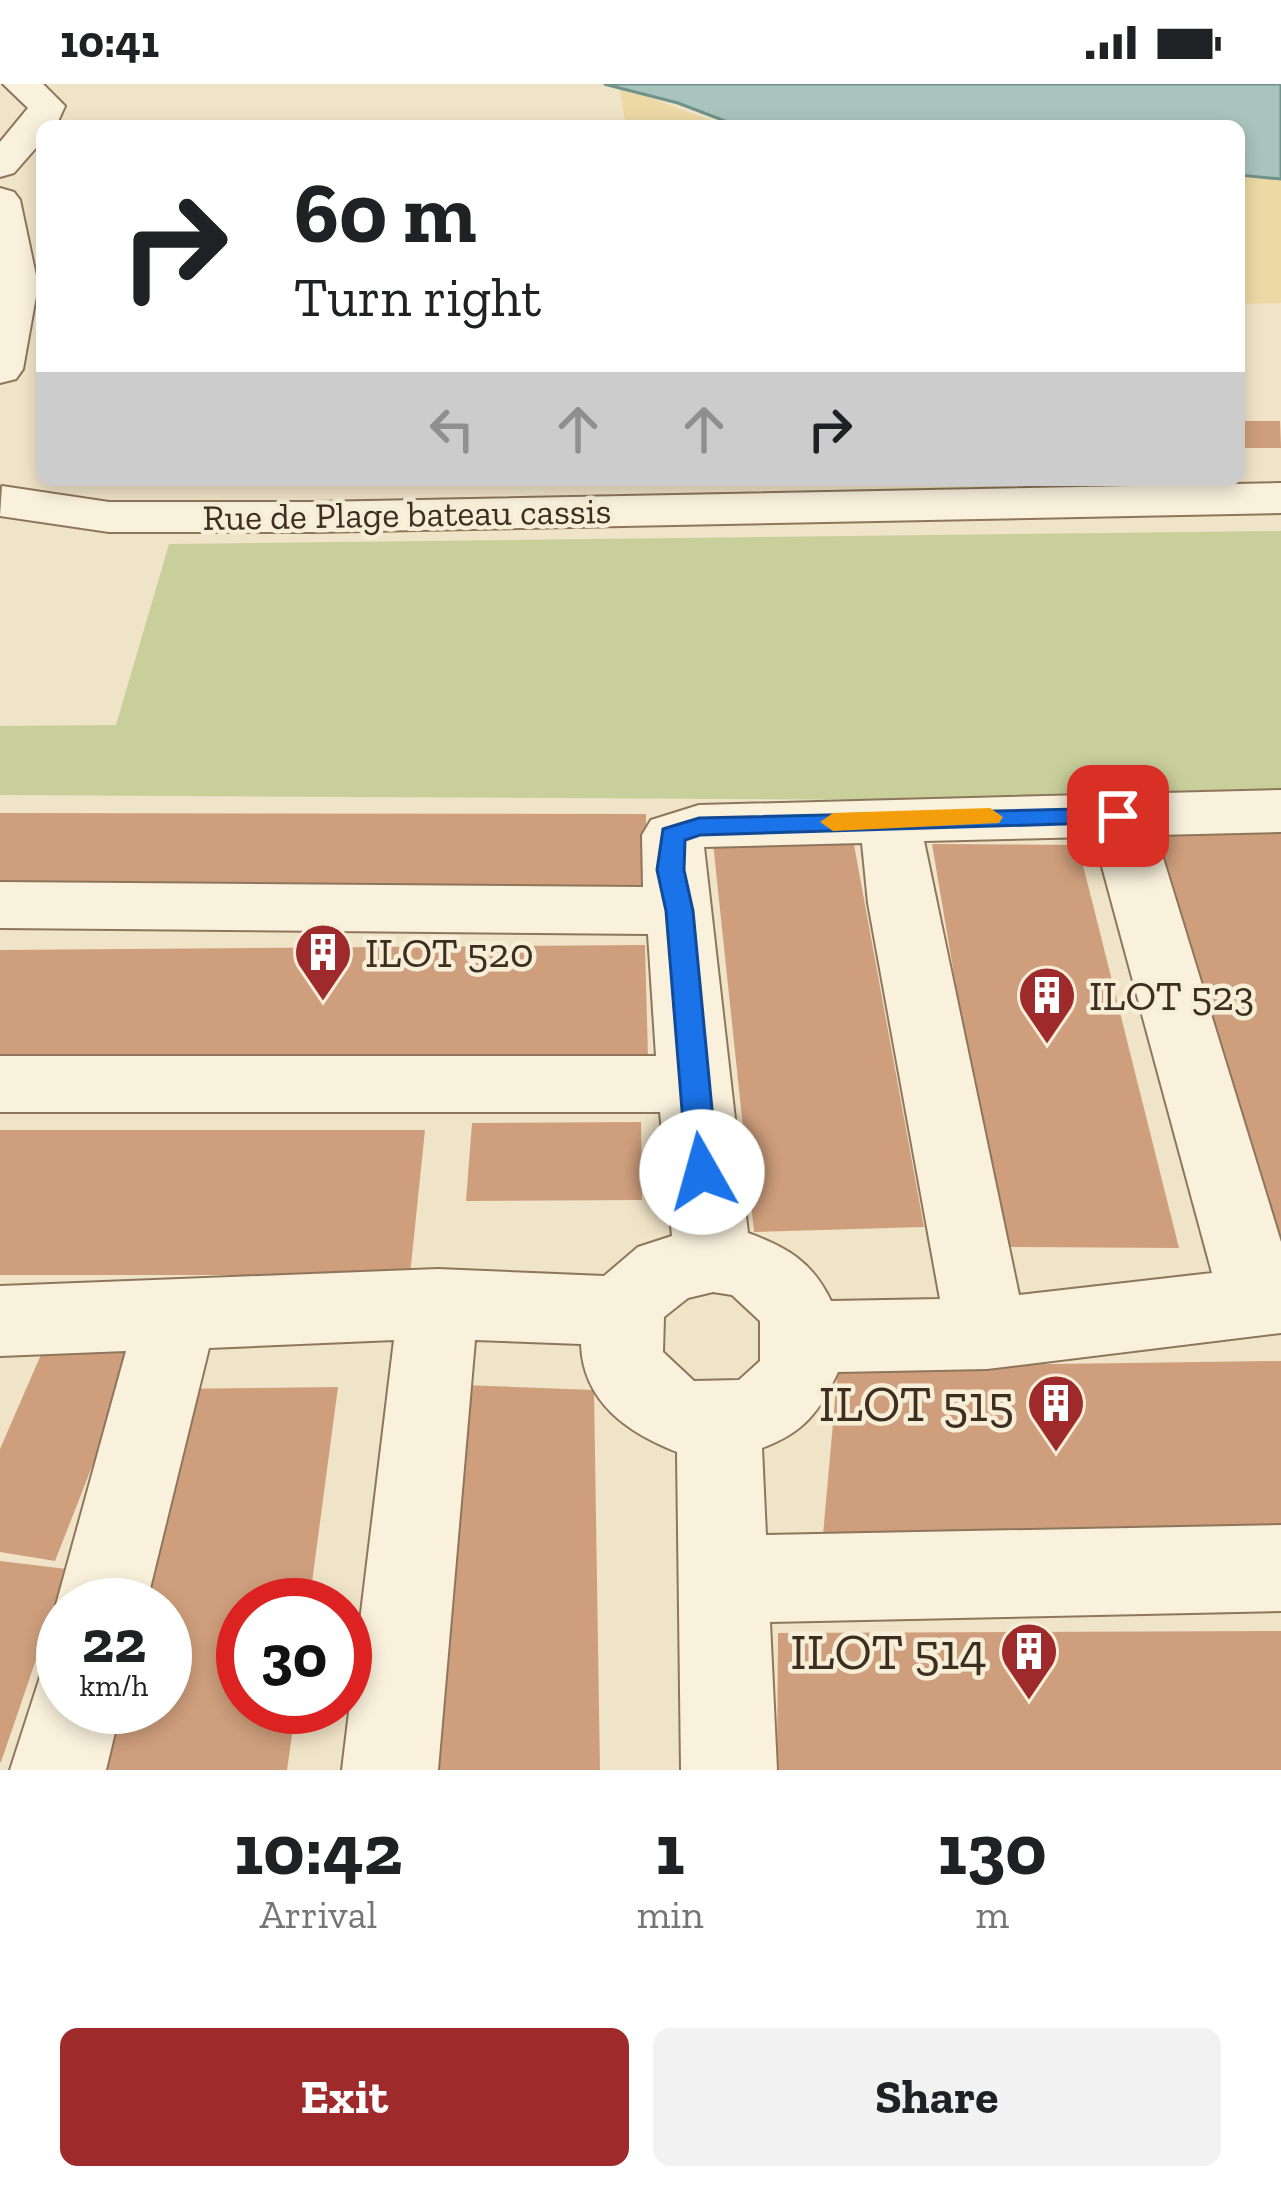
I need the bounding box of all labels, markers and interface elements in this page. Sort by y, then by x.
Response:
text: 10:41 [60,15,159,69]
text: 60 m [294,163,477,264]
icon: right [96,168,252,324]
text: Turn right [294,265,541,330]
icon: left [419,396,485,462]
icon: ahead [545,396,611,462]
icon: ahead [671,396,737,462]
icon: right [797,396,863,462]
street label: Rue de Plage bateau cassis [202,489,612,539]
pin [1067,765,1169,867]
icon: arrive [1085,783,1151,849]
building icon: ILOT 520 [292,921,354,1003]
place label: ILOT 520 [365,927,534,978]
building icon: ILOT 523 [1016,964,1078,1046]
place label: ILOT 523 [1089,970,1254,1021]
position arrow [639,1109,765,1235]
building icon: ILOT 515 [1025,1372,1087,1454]
place label: ILOT 515 [819,1373,1014,1434]
speed limit sign: 30 [216,1578,372,1734]
text: 22 [82,1605,146,1677]
building icon: ILOT 514 [998,1620,1060,1702]
place label: ILOT 514 [790,1621,987,1682]
text: km/h [80,1668,148,1704]
text: 10:42 [234,1806,402,1892]
text: 1 [656,1806,685,1892]
text: 130 [938,1806,1047,1892]
text: Arrival [260,1891,377,1938]
text: min [637,1891,704,1938]
text: m [975,1891,1009,1938]
button: Exit [60,2028,629,2166]
button: Share [653,2028,1221,2166]

